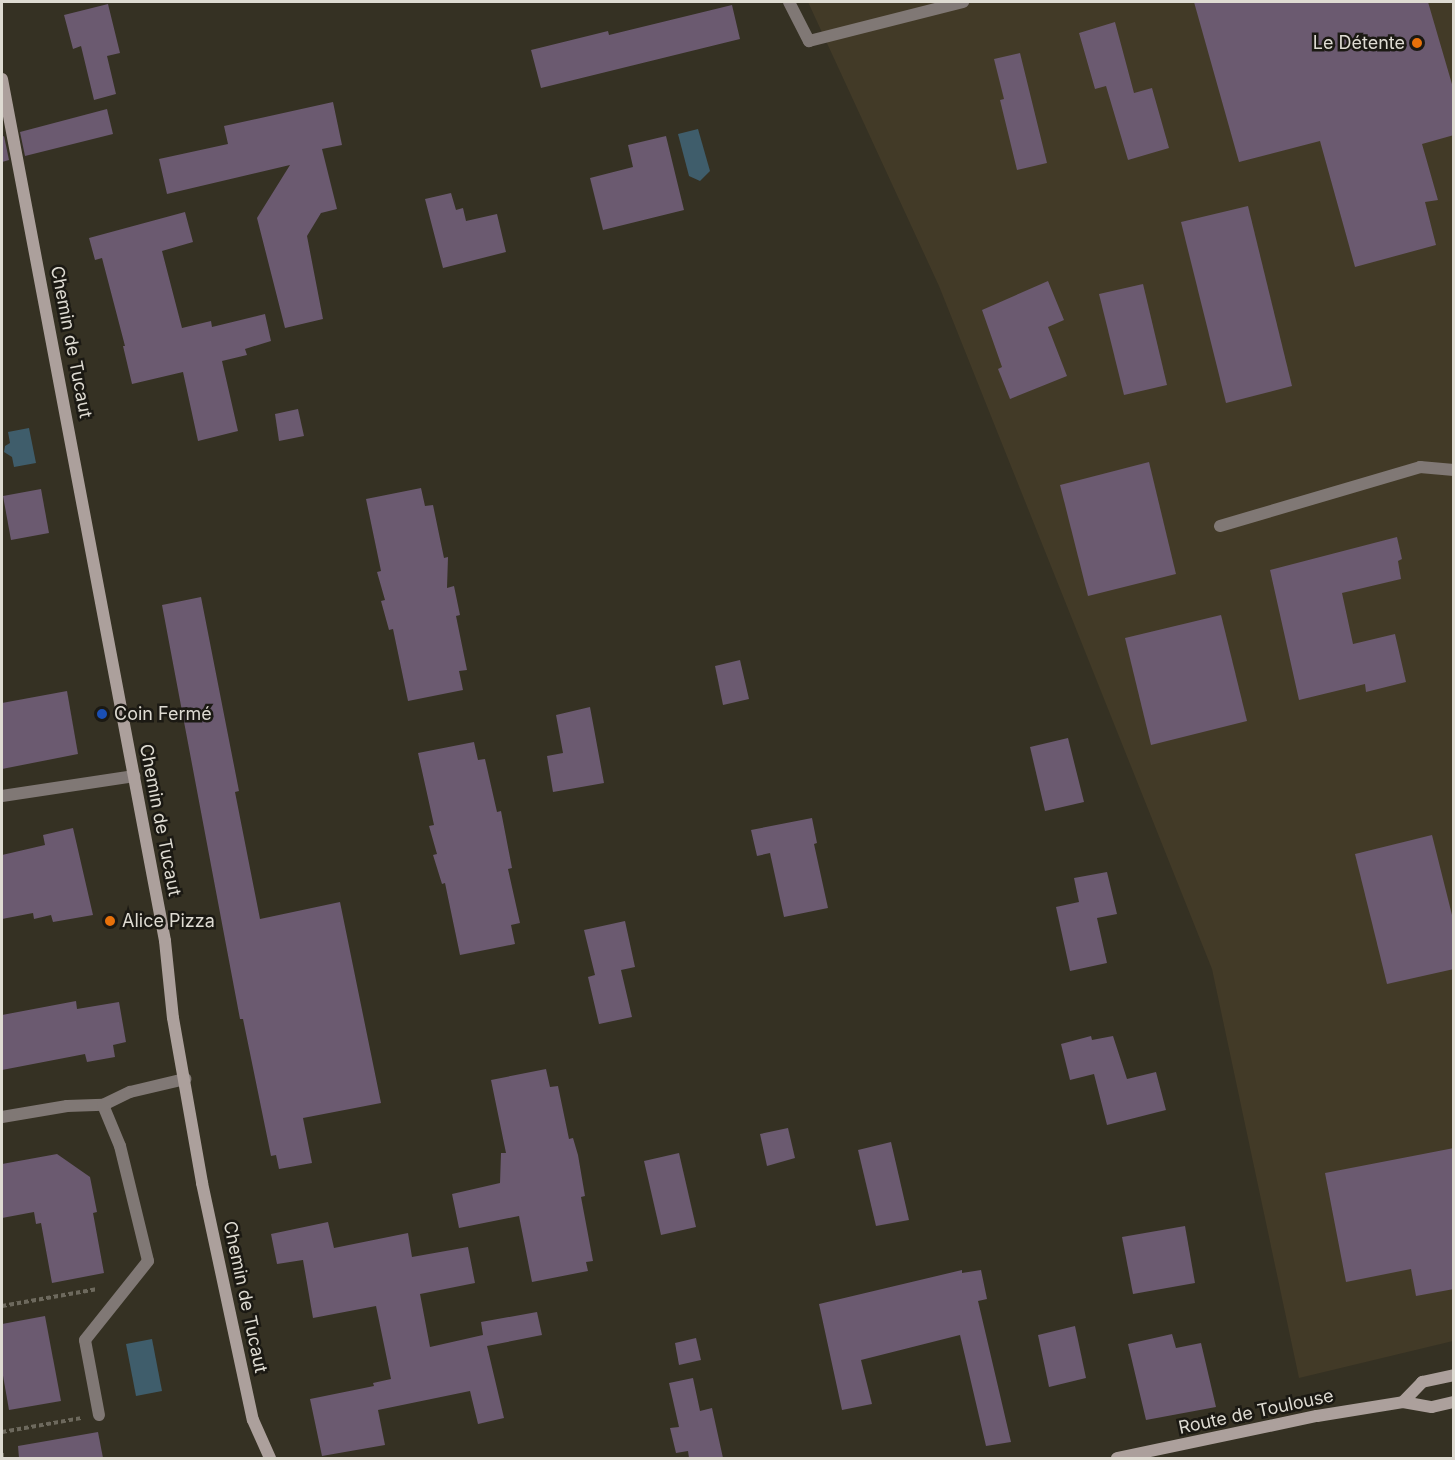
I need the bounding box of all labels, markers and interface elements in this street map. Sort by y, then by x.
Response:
place label: Le Détente [1313,32,1405,54]
marker: Le Détente [1410,36,1424,50]
street label: Chemin de Tucaut [46,264,96,420]
place label: Coin Fermé [114,703,212,725]
marker: Coin Fermé [95,707,109,721]
street label: Chemin de Tucaut [135,742,185,898]
place label: Alice Pizza [122,910,215,932]
marker: Alice Pizza [103,914,117,928]
street label: Chemin de Tucaut [218,1219,272,1375]
street label: Route de Toulouse [1176,1385,1336,1439]

